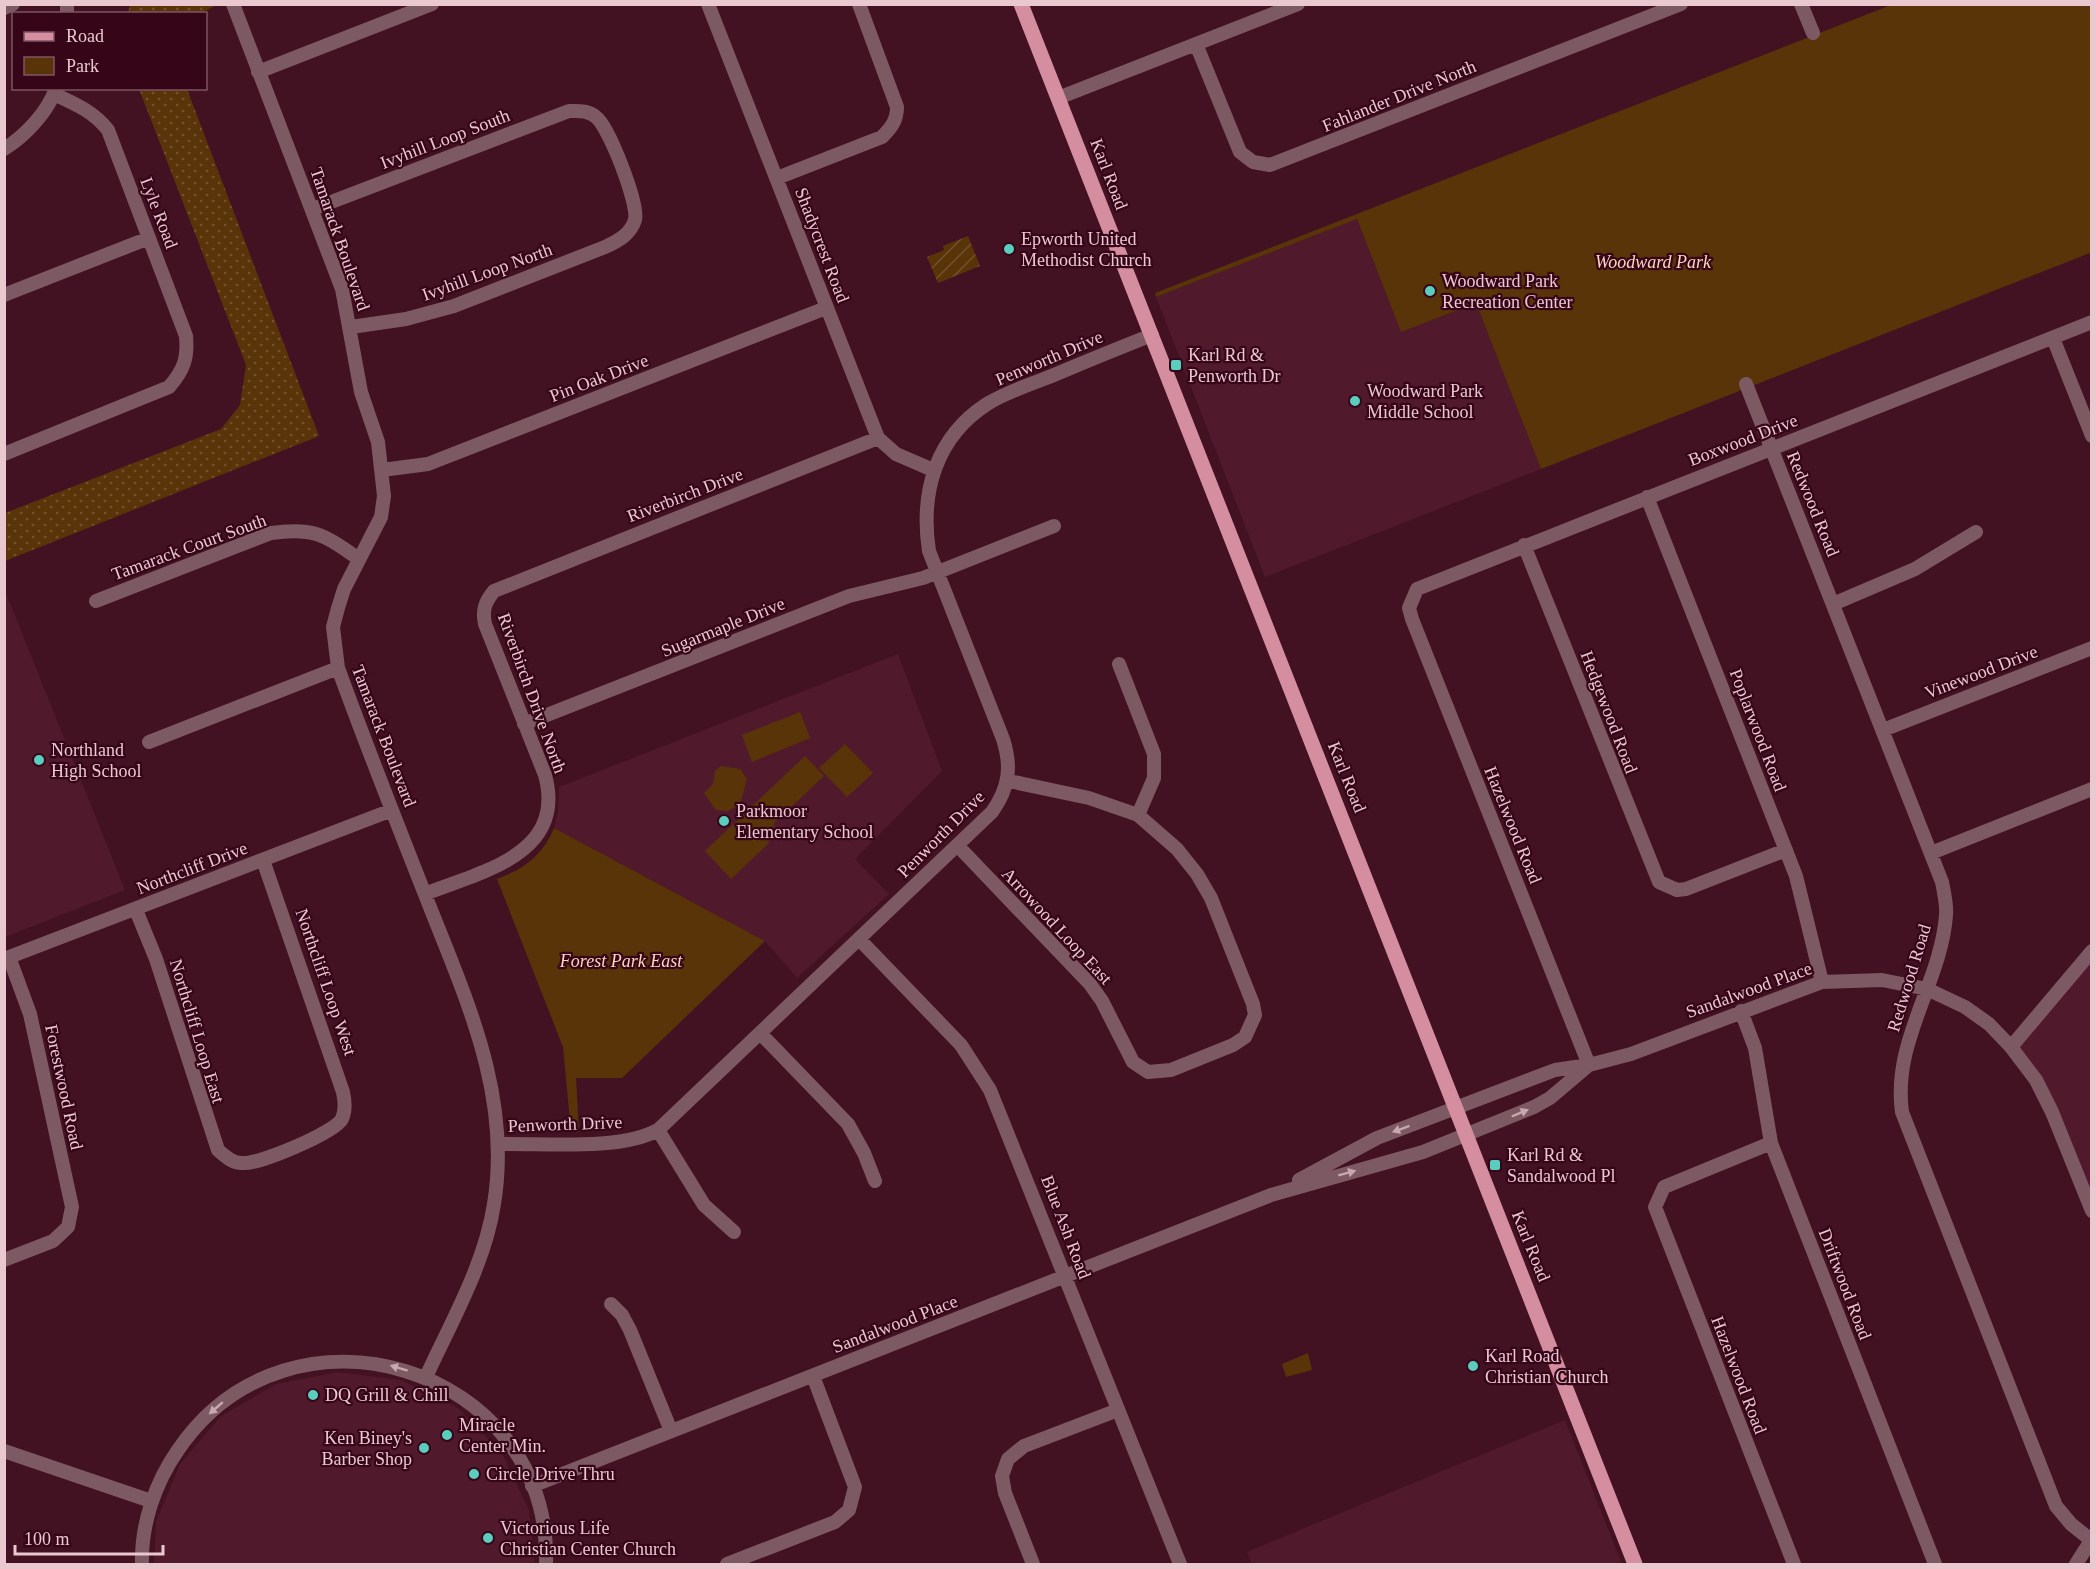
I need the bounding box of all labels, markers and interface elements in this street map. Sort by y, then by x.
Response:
legend [12,12,207,90]
text: Road [66,26,104,46]
text: Park [66,56,99,76]
street label: Fahlander Drive North [1319,56,1479,136]
street label: Ivyhill Loop South [377,105,513,173]
street label: Karl Road [1086,136,1132,212]
street label: Tamarack Boulevard [306,165,374,313]
street label: Lyle Road [136,175,182,251]
street label: Shadycrest Road [791,185,853,305]
place label: Epworth United Methodist Church [1021,229,1152,270]
street label: Ivyhill Loop North [419,239,555,305]
marker: Epworth United Methodist Church [1002,242,1016,256]
park label: Woodward Park [1595,252,1712,272]
place label: Woodward Park Recreation Center [1442,271,1572,312]
marker: Woodward Park Recreation Center [1423,284,1437,298]
street label: Penworth Drive [992,326,1106,390]
place label: Karl Rd & Penworth Dr [1188,345,1281,386]
street label: Pin Oak Drive [547,350,651,406]
marker: Karl Rd & Penworth Dr [1169,358,1183,372]
place label: Woodward Park Middle School [1367,381,1483,422]
marker: Woodward Park Middle School [1348,394,1362,408]
street label: Boxwood Drive [1686,410,1800,470]
street label: Redwood Road [1783,449,1843,559]
street label: Riverbirch Drive [624,464,746,526]
street label: Tamarack Court South [109,510,269,584]
street label: Sugarmaple Drive [658,593,788,661]
street label: Riverbirch Drive North [494,610,570,776]
street label: Vinewood Drive [1922,641,2040,703]
street label: Hedgewood Road [1576,648,1642,776]
street label: Tamarack Boulevard [348,662,420,810]
street label: Poplarwood Road [1725,666,1791,794]
street label: Karl Road [1324,739,1370,815]
place label: Northland High School [51,740,142,781]
marker: Northland High School [32,753,46,767]
street label: Hazelwood Road [1480,764,1546,886]
street label: Penworth Drive [893,786,989,882]
place label: Parkmoor Elementary School [736,801,873,842]
marker: Parkmoor Elementary School [717,814,731,828]
street label: Northcliff Drive [134,838,250,898]
street label: Arrowood Loop East [998,864,1116,988]
street label: Northcliff Loop West [291,906,361,1058]
street label: Redwood Road [1883,922,1935,1034]
park label: Forest Park East [559,951,683,971]
street label: Northcliff Loop East [166,957,228,1105]
street label: Sandalwood Place [1683,958,1815,1022]
street label: Forestwood Road [41,1023,87,1151]
one-way arrow [1511,1108,1529,1118]
street label: Penworth Drive [507,1112,623,1136]
one-way arrow [1391,1125,1409,1135]
place label: Karl Rd & Sandalwood Pl [1507,1145,1616,1186]
marker: Karl Rd & Sandalwood Pl [1488,1158,1502,1172]
one-way arrow [1339,1168,1357,1177]
street label: Blue Ash Road [1037,1173,1095,1281]
street label: Karl Road [1508,1208,1554,1284]
street label: Driftwood Road [1815,1226,1875,1342]
street label: Sandalwood Place [830,1291,960,1357]
street label: Hazelwood Road [1707,1313,1771,1437]
place label: Karl Road Christian Church [1485,1346,1609,1387]
marker: Karl Road Christian Church [1466,1359,1480,1373]
one-way arrow [390,1363,408,1372]
place label: DQ Grill & Chill [325,1385,449,1405]
marker: DQ Grill & Chill [306,1388,320,1402]
one-way arrow [209,1401,224,1414]
place label: Miracle Center Min. [459,1415,546,1456]
place label: Ken Biney's Barber Shop [322,1428,412,1469]
marker: Miracle Center Min. [440,1428,454,1442]
marker: Ken Biney's Barber Shop [417,1441,431,1455]
place label: Circle Drive Thru [486,1464,615,1484]
marker: Circle Drive Thru [467,1467,481,1481]
scale bar [15,1518,164,1556]
place label: Victorious Life Christian Center Church [500,1518,676,1559]
text: 100 m [24,1529,70,1549]
marker: Victorious Life Christian Center Church [481,1531,495,1545]

